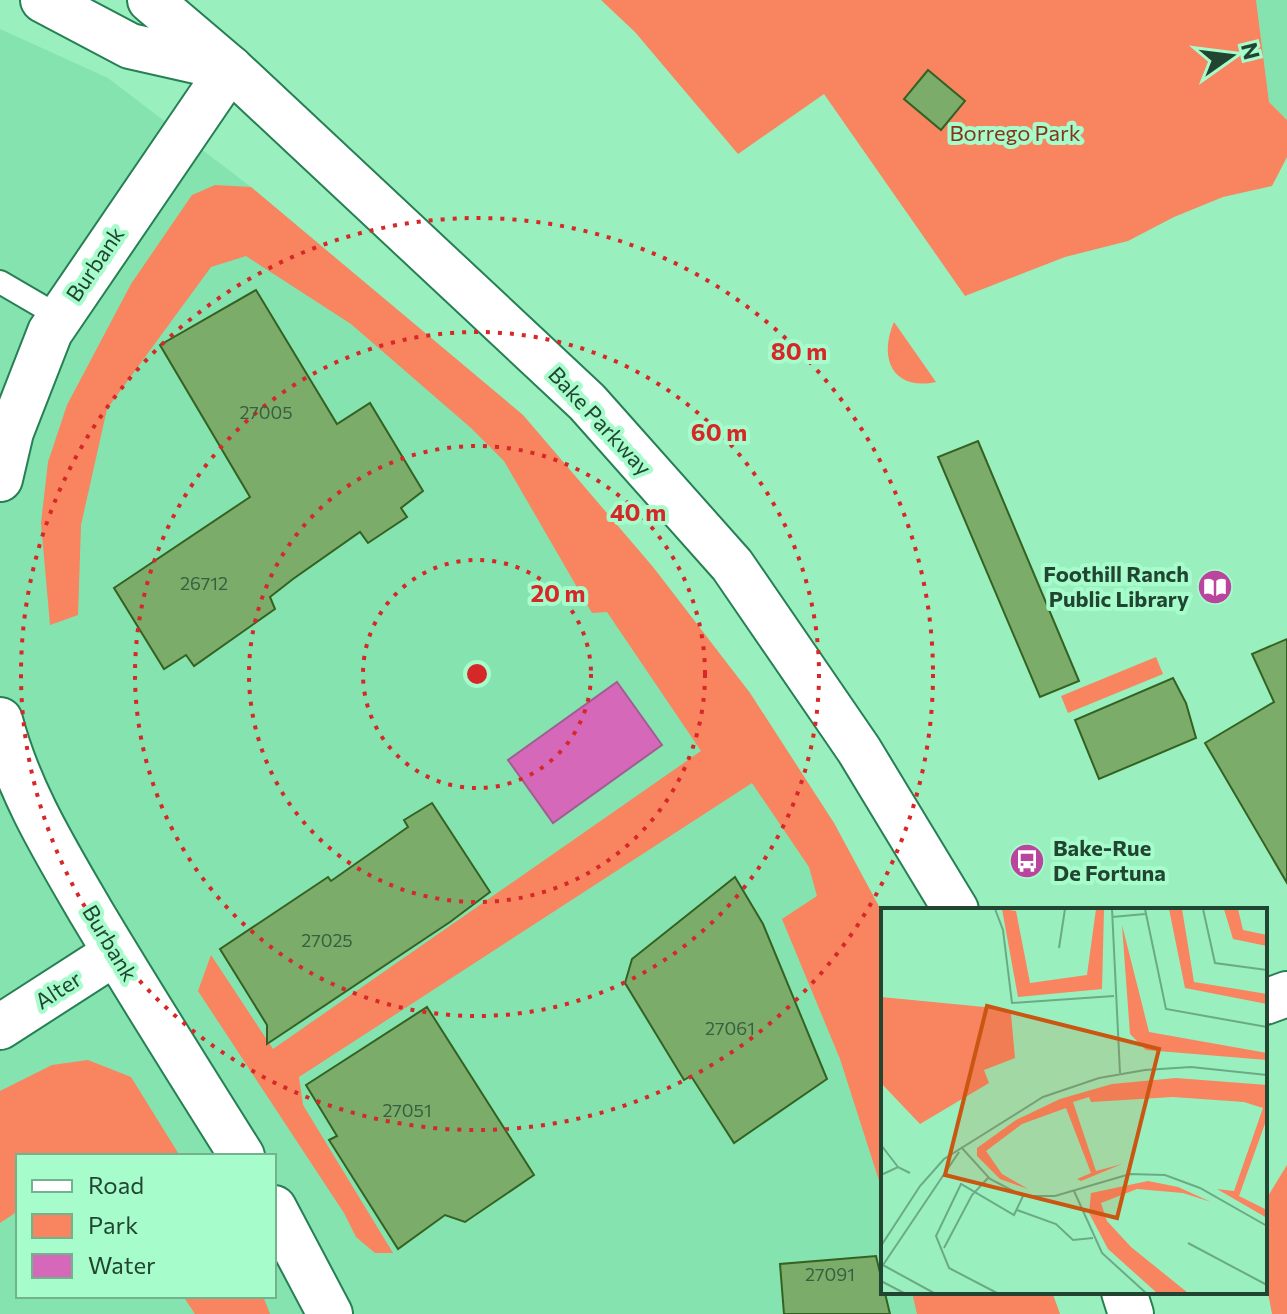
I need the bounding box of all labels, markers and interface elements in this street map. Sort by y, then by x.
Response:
north arrow [1191,16,1271,96]
text: N [1236,40,1266,62]
park label: Borrego Park [949,119,1081,146]
street label: Burbank [60,221,129,306]
text: 80 m [771,336,827,365]
street label: Bake Parkway [543,361,658,481]
house number: 27005 [239,401,293,423]
text: 60 m [691,417,747,446]
text: 40 m [610,497,666,526]
place label: Foothill Ranch Public Library [1043,560,1189,612]
library icon: Foothill Ranch Public Library [1196,568,1234,606]
house number: 26712 [180,572,228,594]
text: 20 m [531,578,585,607]
centre of rings [463,660,491,688]
place label: Bake-Rue De Fortuna [1053,834,1166,886]
bus stop icon: Bake-Rue De Fortuna [1008,842,1046,880]
street label: Burbank [77,900,144,986]
inset map [881,908,1267,1294]
house number: 27025 [301,929,353,951]
street label: Alter [29,965,86,1015]
house number: 27061 [705,1017,755,1039]
house number: 27051 [382,1099,432,1121]
legend [16,1154,276,1298]
text: Road [88,1170,144,1199]
text: Park [88,1210,138,1239]
text: Water [88,1250,156,1279]
house number: 27091 [805,1263,855,1285]

